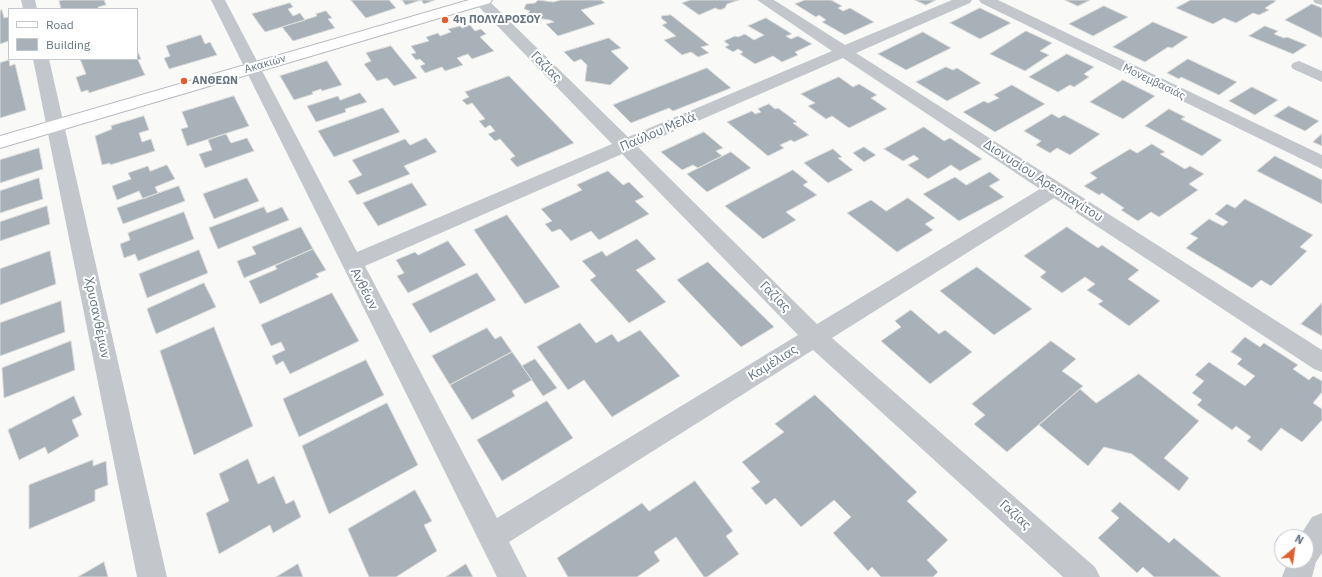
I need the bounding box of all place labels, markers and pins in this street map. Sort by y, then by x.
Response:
place label: 4η ΠΟΛΥΔΡΟΣΟΥ [453,13,541,27]
marker: 4η ΠΟΛΥΔΡΟΣΟΥ [440,15,450,25]
place label: ΑΝΘΕΩΝ [192,74,238,88]
marker: ΑΝΘΕΩΝ [179,76,189,86]

